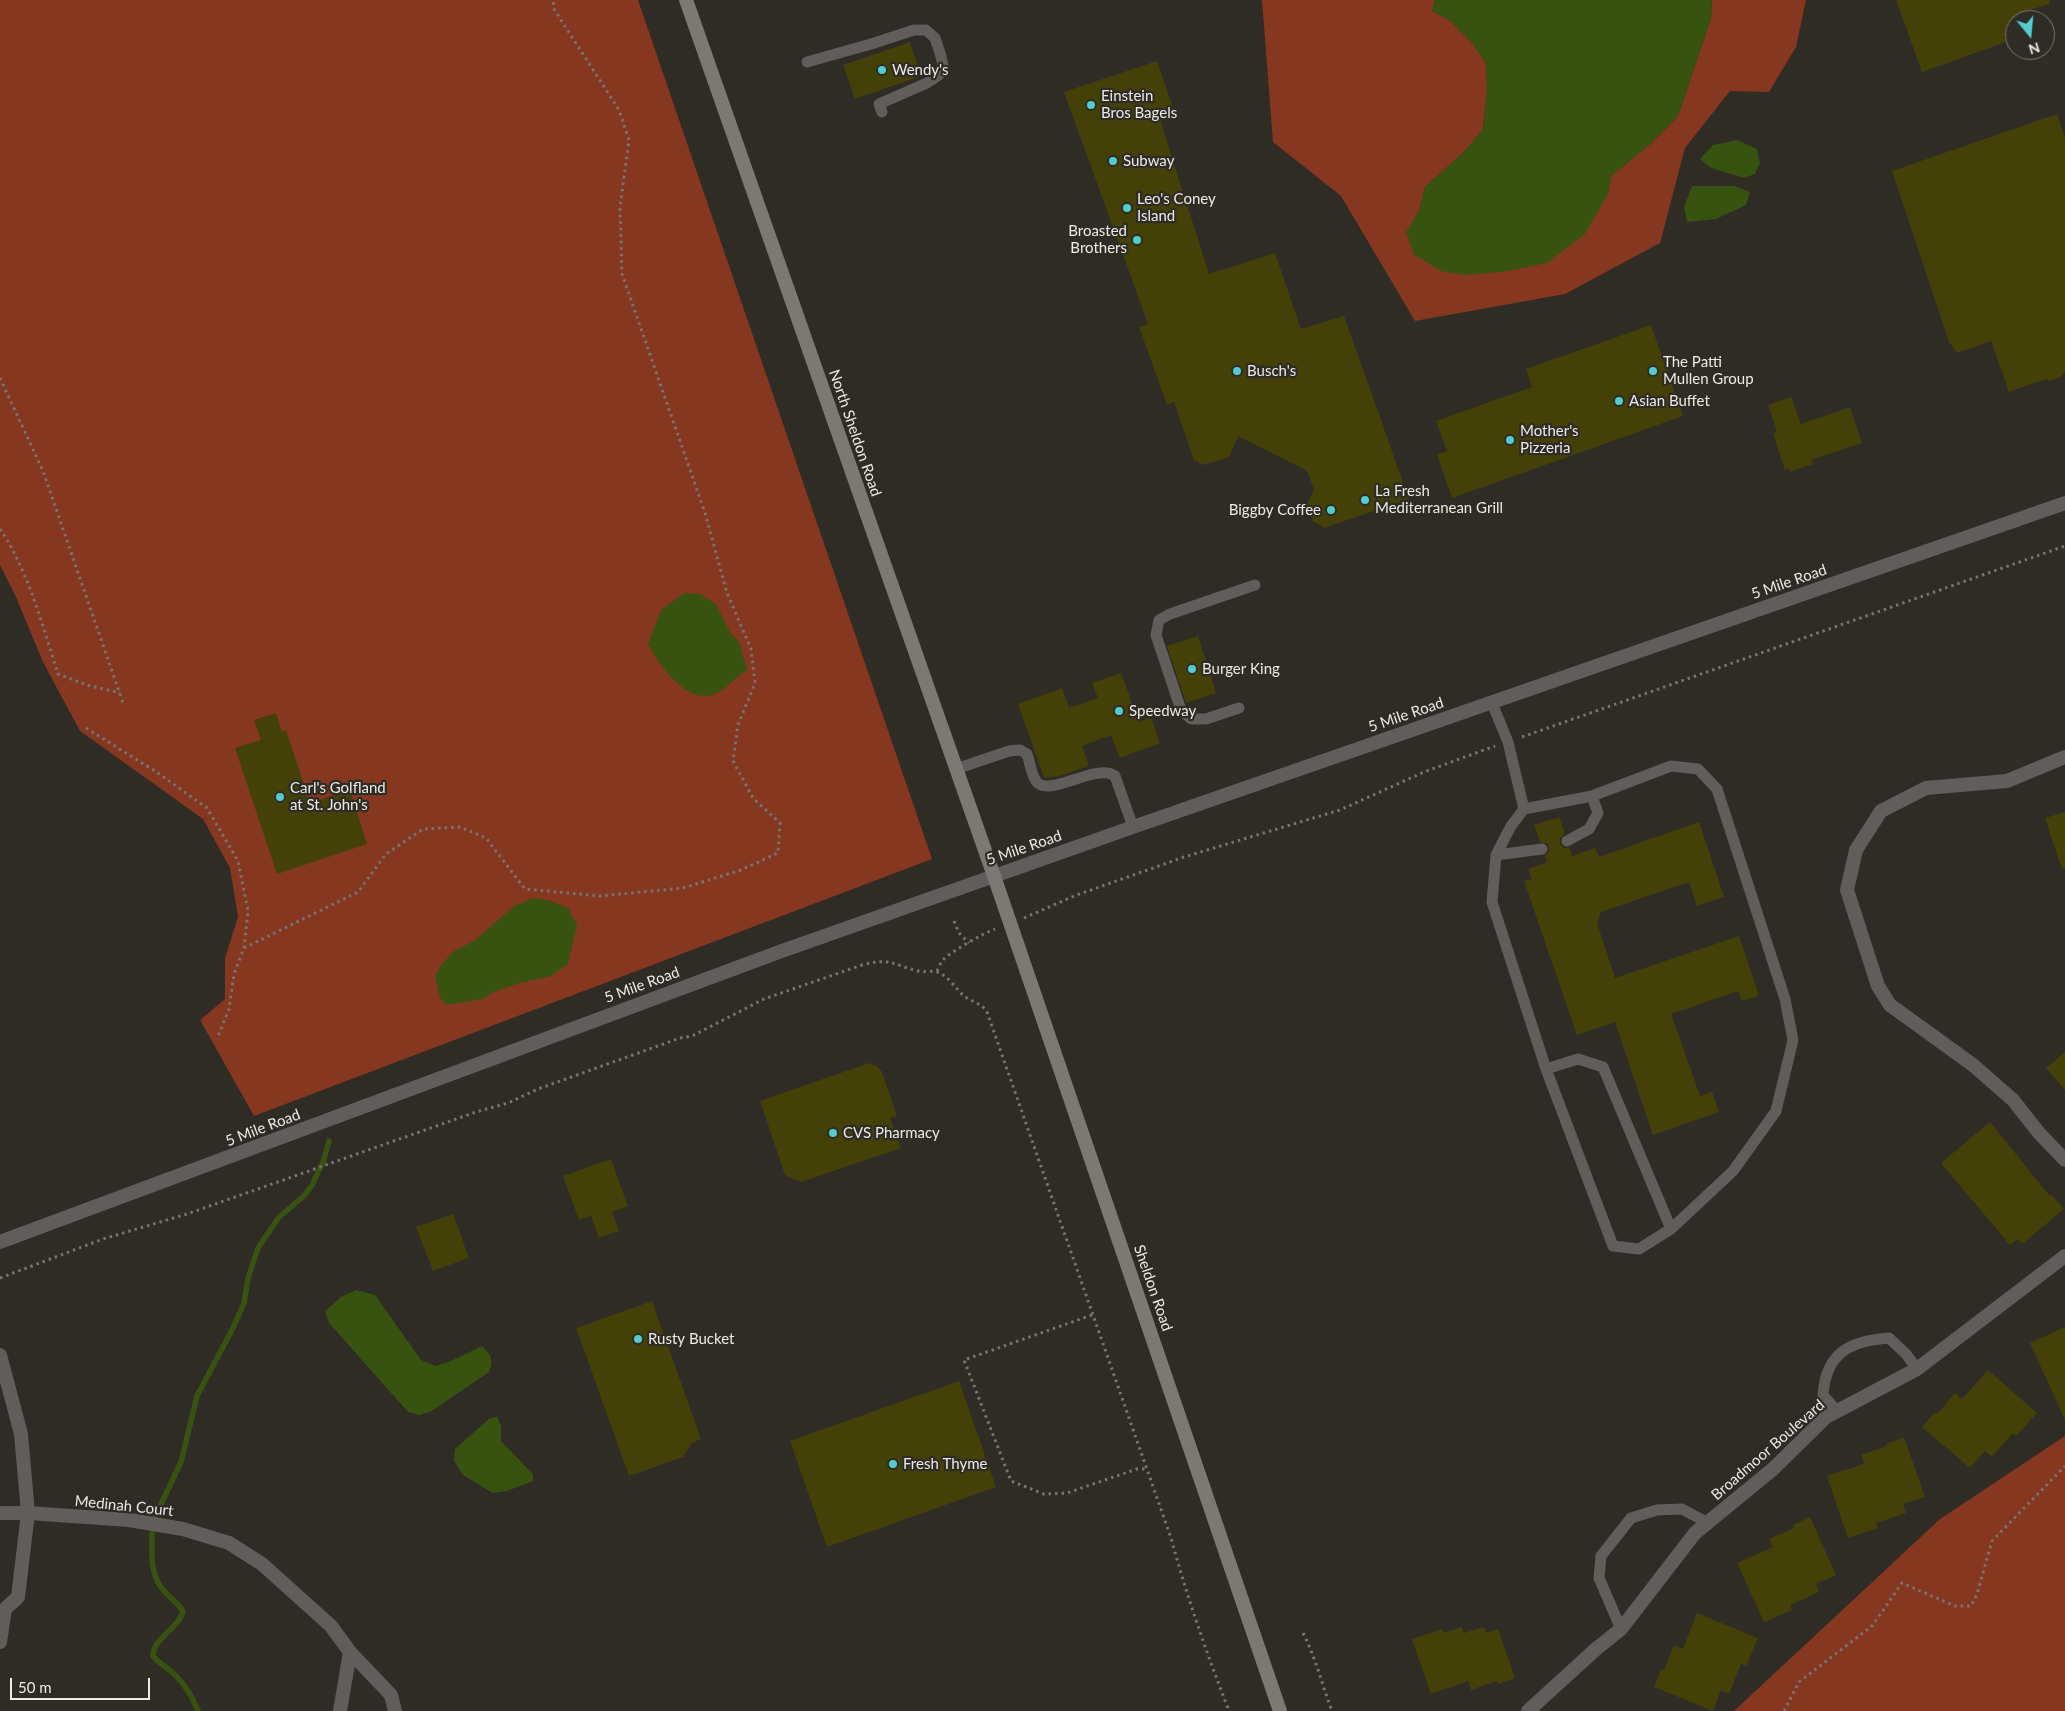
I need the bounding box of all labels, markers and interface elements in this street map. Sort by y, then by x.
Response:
north arrow [2005,10,2055,60]
text: N [2027,39,2042,59]
place label: Wendy's [892,61,949,79]
marker: Wendy's [876,64,888,76]
place label: Einstein Bros Bagels [1101,87,1177,122]
marker: Einstein Bros Bagels [1085,99,1097,111]
place label: Subway [1123,152,1174,170]
marker: Subway [1107,155,1119,167]
place label: Leo's Coney Island [1137,190,1216,225]
marker: Leo's Coney Island [1121,202,1133,214]
place label: Broasted Brothers [1068,222,1127,257]
marker: Broasted Brothers [1131,234,1143,246]
place label: The Patti Mullen Group [1663,353,1754,388]
place label: Busch's [1247,362,1296,380]
marker: Busch's [1231,365,1243,377]
marker: The Patti Mullen Group [1647,365,1659,377]
street label: North Sheldon Road [825,367,885,499]
place label: Asian Buffet [1629,392,1710,410]
marker: Asian Buffet [1613,395,1625,407]
place label: Mother's Pizzeria [1520,422,1579,457]
marker: Mother's Pizzeria [1504,434,1516,446]
place label: La Fresh Mediterranean Grill [1375,482,1503,517]
marker: La Fresh Mediterranean Grill [1359,494,1371,506]
place label: Biggby Coffee [1229,501,1321,519]
marker: Biggby Coffee [1325,504,1337,516]
street label: 5 Mile Road [1749,561,1829,603]
place label: Burger King [1202,660,1280,678]
marker: Burger King [1186,663,1198,675]
street label: 5 Mile Road [1366,694,1446,736]
place label: Speedway [1129,702,1196,720]
marker: Speedway [1113,705,1125,717]
place label: Carl's Golfland at St. John's [290,779,386,814]
marker: Carl's Golfland at St. John's [274,791,286,803]
street label: 5 Mile Road [984,827,1064,869]
street label: 5 Mile Road [602,963,682,1007]
street label: 5 Mile Road [223,1106,303,1150]
place label: CVS Pharmacy [843,1124,940,1142]
marker: CVS Pharmacy [827,1127,839,1139]
street label: Sheldon Road [1130,1242,1176,1334]
place label: Rusty Bucket [648,1330,734,1348]
marker: Rusty Bucket [632,1333,644,1345]
street label: Broadmoor Boulevard [1708,1396,1828,1504]
place label: Fresh Thyme [903,1455,988,1473]
marker: Fresh Thyme [887,1458,899,1470]
street label: Medinah Court [74,1492,174,1520]
scale bar [12,1668,152,1700]
text: 50 m [18,1678,52,1696]

